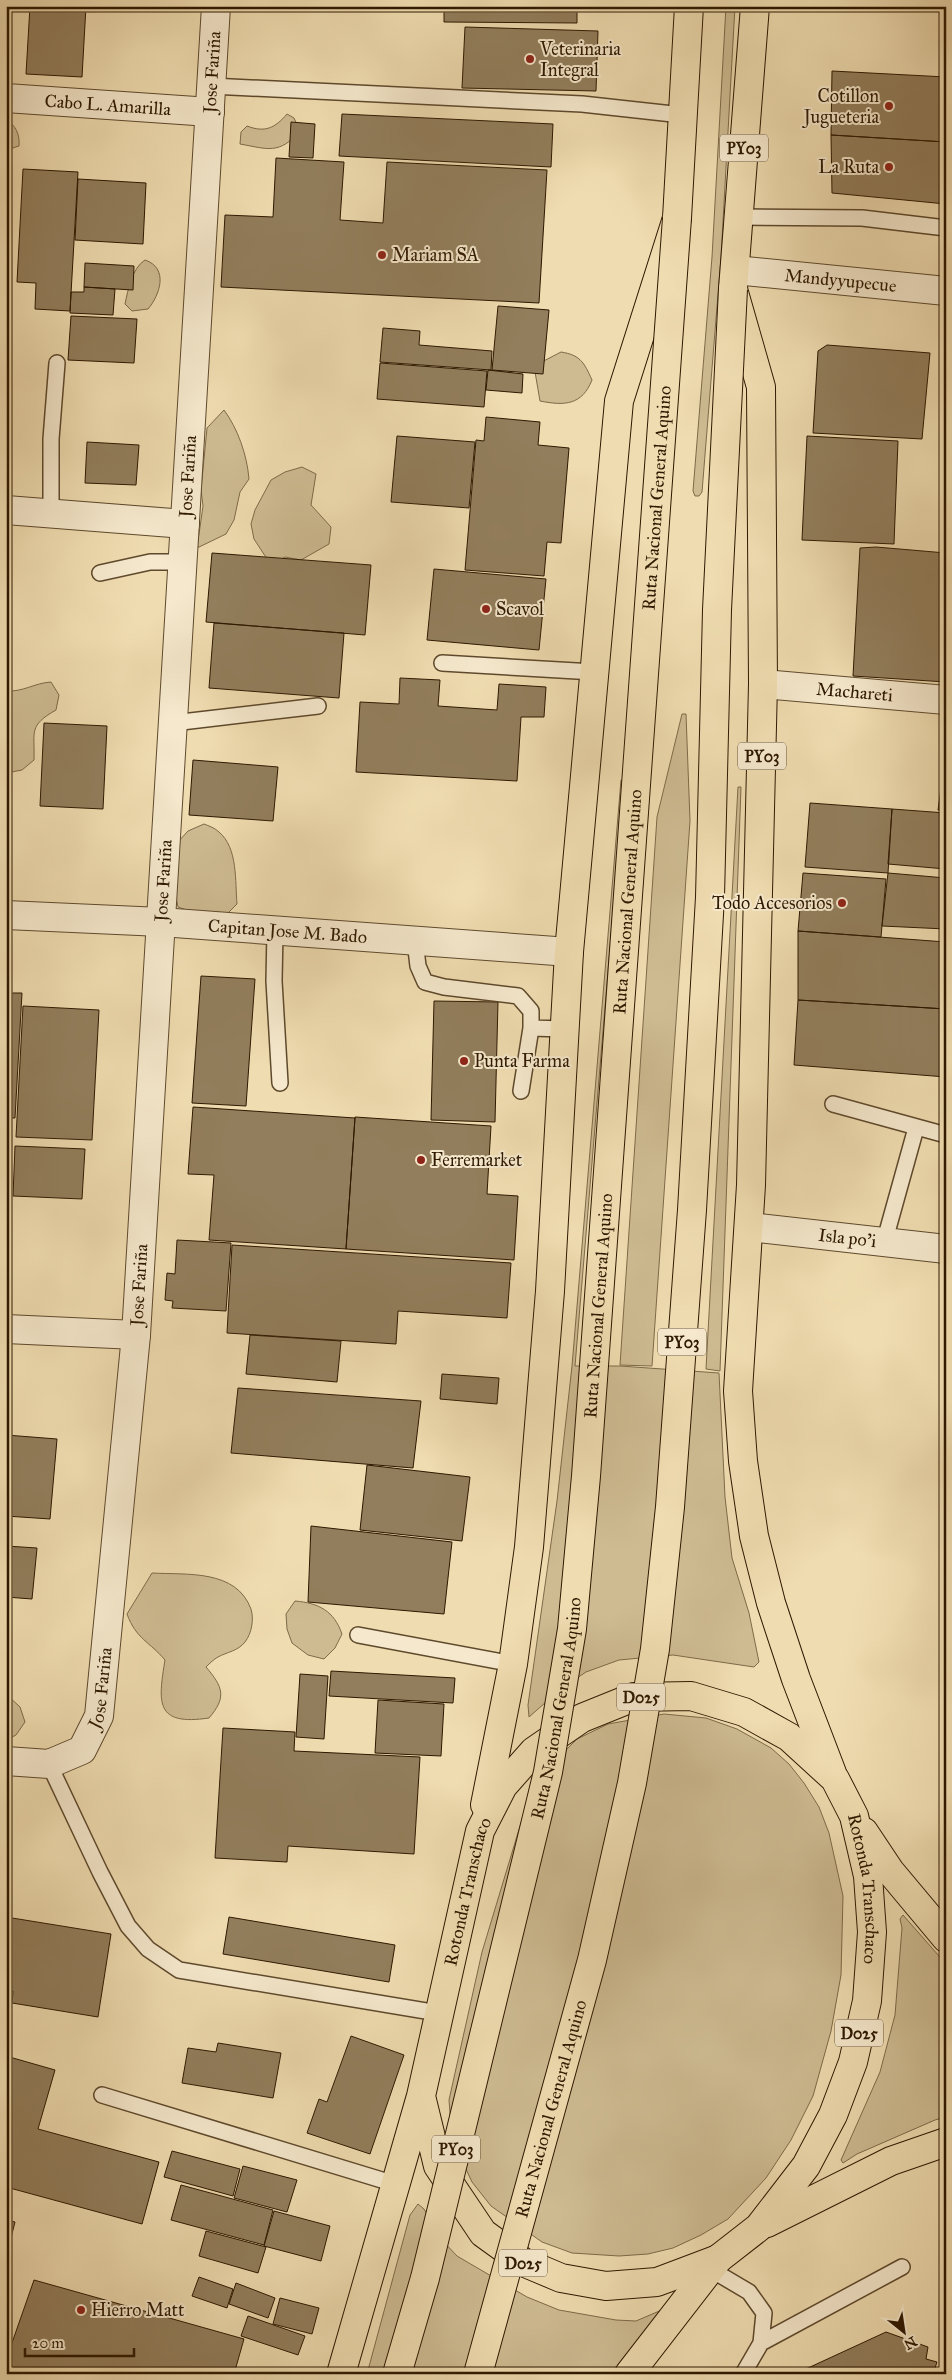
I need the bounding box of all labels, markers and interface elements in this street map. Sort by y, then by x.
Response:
street label: Jose Fariña [198,30,225,116]
place label: Veterinaria Integral [539,38,621,82]
marker: Veterinaria Integral [524,53,536,65]
place label: Cotillon Jugueteria [802,85,879,129]
street label: Cabo L. Amarilla [44,90,172,120]
marker: Cotillon Jugueteria [883,100,895,112]
road number: PY03 [720,134,768,162]
place label: La Ruta [818,156,879,178]
marker: La Ruta [883,161,895,173]
place label: Mariam SA [392,244,479,266]
marker: Mariam SA [376,249,388,261]
street label: Mandyyupecue [783,264,898,297]
street label: Ruta Nacional General Aquino [638,385,676,611]
street label: Jose Fariña [174,434,201,520]
place label: Scavol [496,598,544,620]
marker: Scavol [480,603,492,615]
street label: Machareti [815,678,894,706]
road number: PY03 [738,742,786,769]
street label: Ruta Nacional General Aquino [608,789,647,1015]
street label: Jose Fariña [150,839,177,924]
place label: Todo Accesorios [712,892,832,914]
marker: Todo Accesorios [836,897,848,909]
street label: Capitan Jose M. Bado [207,914,368,948]
place label: Punta Farma [474,1050,570,1072]
marker: Punta Farma [458,1055,470,1067]
place label: Ferremarket [431,1149,523,1171]
marker: Ferremarket [415,1154,427,1166]
street label: Ruta Nacional General Aquino [579,1193,617,1419]
street label: Isla po'i [817,1224,878,1252]
street label: Jose Fariña [125,1243,152,1329]
road number: PY03 [658,1328,706,1355]
street label: Ruta Nacional General Aquino [526,1596,586,1822]
street label: Jose Fariña [82,1646,117,1735]
road number: D025 [617,1684,665,1710]
street label: Rotonda Transchaco [843,1811,883,1965]
street label: Rotonda Transchaco [439,1813,496,1968]
street label: Ruta Nacional General Aquino [510,1997,592,2220]
road number: D025 [835,2020,883,2046]
road number: PY03 [432,2136,480,2162]
road number: D025 [499,2250,547,2276]
place label: Hierro Matt [91,2299,185,2321]
marker: Hierro Matt [75,2304,87,2316]
north arrow [880,2308,930,2358]
scale bar [25,2325,134,2357]
text: N [901,2332,920,2353]
text: 20 m [32,2334,64,2352]

